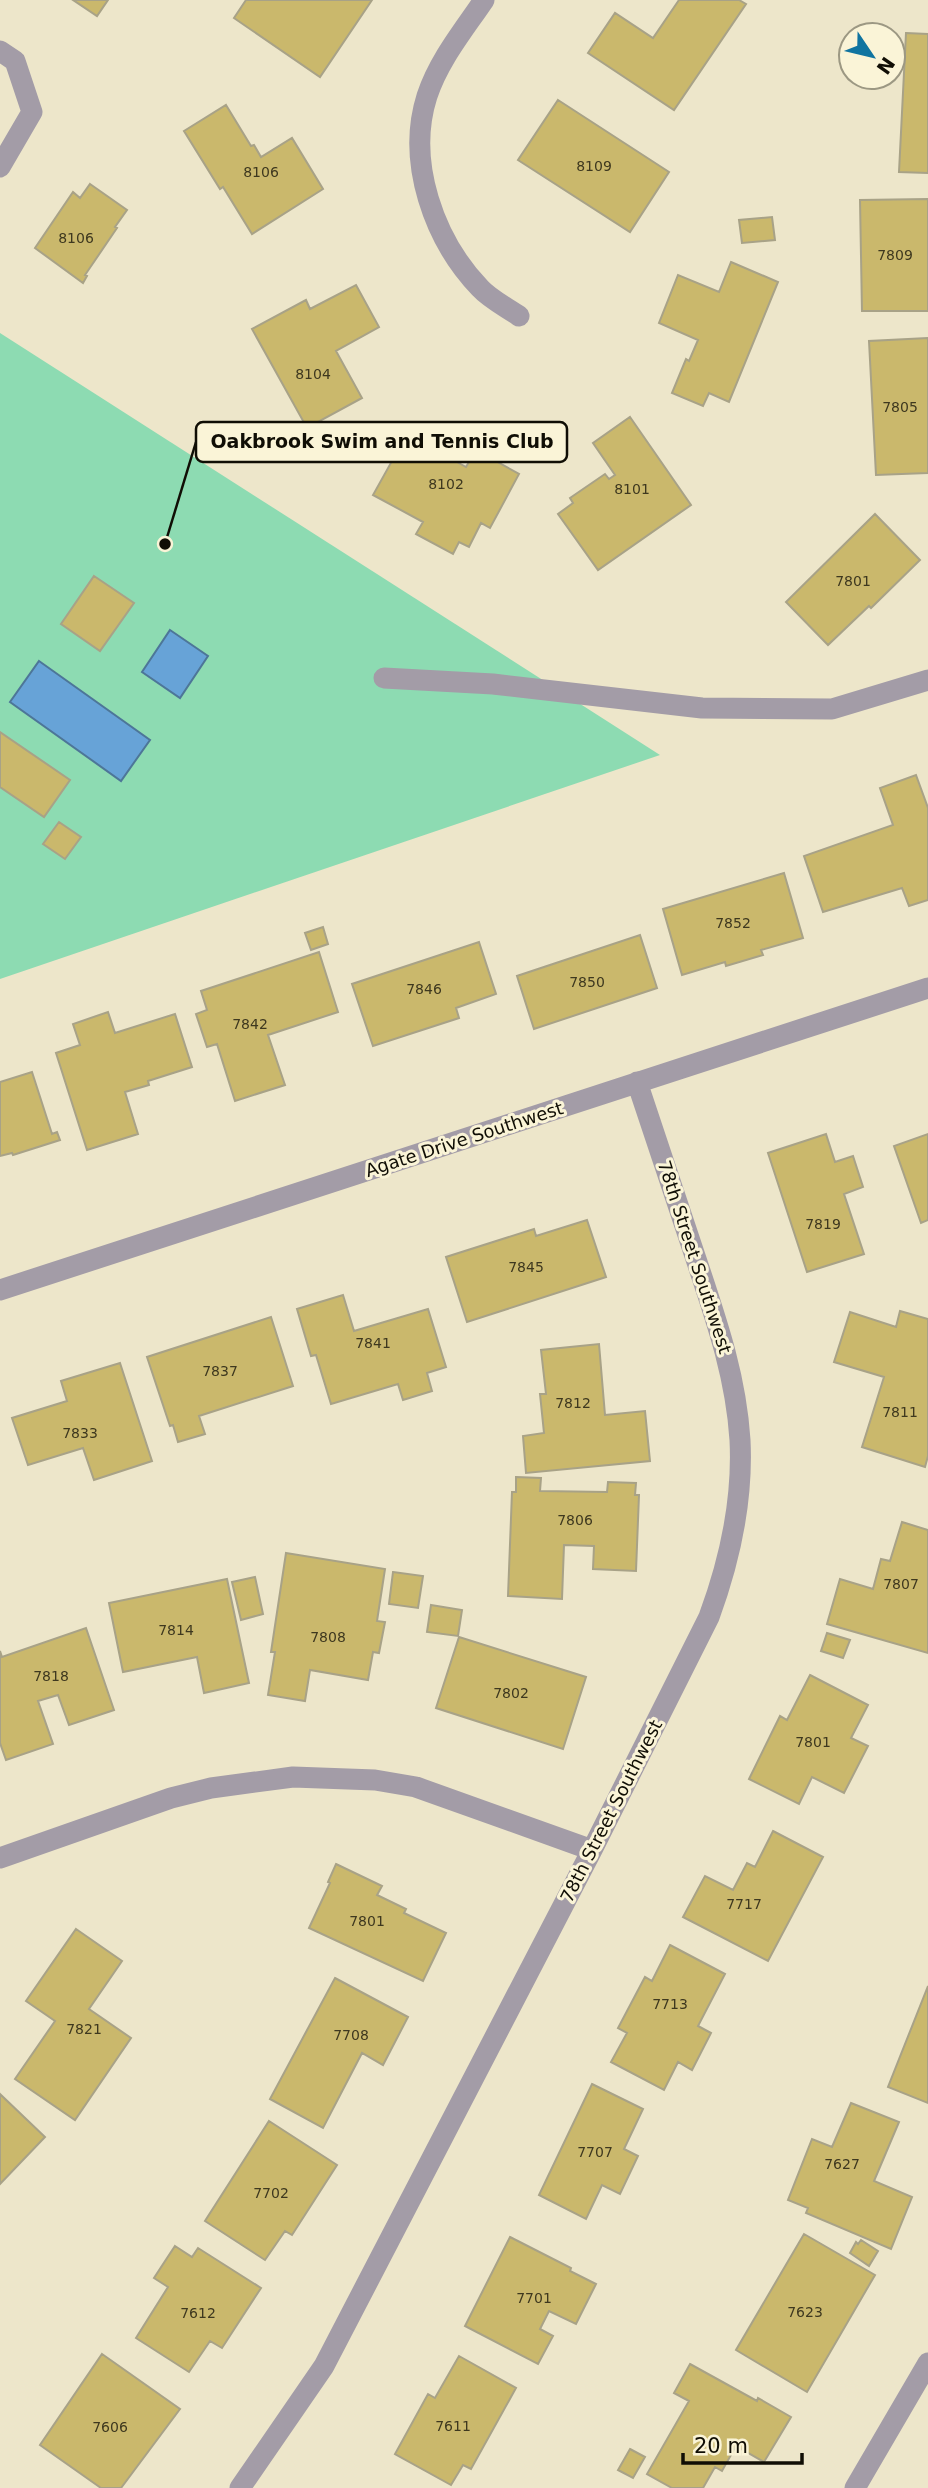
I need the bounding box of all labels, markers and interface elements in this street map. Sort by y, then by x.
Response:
north arrow [837,21,907,91]
text: N [872,53,899,79]
house number: 8109 [576,158,612,174]
house number: 8106 [243,164,279,180]
house number: 8106 [58,230,94,246]
house number: 7809 [877,247,913,263]
house number: 8104 [295,366,331,382]
house number: 7805 [882,399,918,415]
callout: Oakbrook Swim and Tennis Club [196,422,567,462]
text: Oakbrook Swim and Tennis Club [210,430,554,452]
house number: 8102 [428,476,464,492]
house number: 8101 [614,481,650,497]
house number: 7801 [835,573,871,589]
house number: 7852 [715,915,751,931]
house number: 7850 [569,974,605,990]
house number: 7846 [406,981,442,997]
house number: 7842 [232,1016,268,1032]
street label: Agate Drive Southwest [362,1097,566,1181]
street label: 78th Street Southwest [654,1158,736,1356]
house number: 7819 [805,1216,841,1232]
house number: 7845 [508,1259,544,1275]
house number: 7841 [355,1335,391,1351]
house number: 7837 [202,1363,238,1379]
house number: 7812 [555,1395,591,1411]
house number: 7811 [882,1404,918,1420]
house number: 7833 [62,1425,98,1441]
house number: 7806 [557,1512,593,1528]
house number: 7807 [883,1576,919,1592]
house number: 7814 [158,1622,194,1638]
house number: 7808 [310,1629,346,1645]
house number: 7818 [33,1668,69,1684]
house number: 7802 [493,1685,529,1701]
street label: 78th Street Southwest [556,1716,666,1906]
house number: 7801 [795,1734,831,1750]
house number: 7717 [726,1896,762,1912]
house number: 7801 [349,1913,385,1929]
house number: 7713 [652,1996,688,2012]
house number: 7821 [66,2021,102,2037]
house number: 7708 [333,2027,369,2043]
house number: 7707 [577,2144,613,2160]
house number: 7627 [824,2156,860,2172]
house number: 7702 [253,2185,289,2201]
house number: 7701 [516,2290,552,2306]
house number: 7623 [787,2304,823,2320]
house number: 7612 [180,2305,216,2321]
house number: 7611 [435,2418,471,2434]
house number: 7606 [92,2419,128,2435]
scale bar [683,2422,802,2466]
text: 20 m [694,2434,748,2458]

